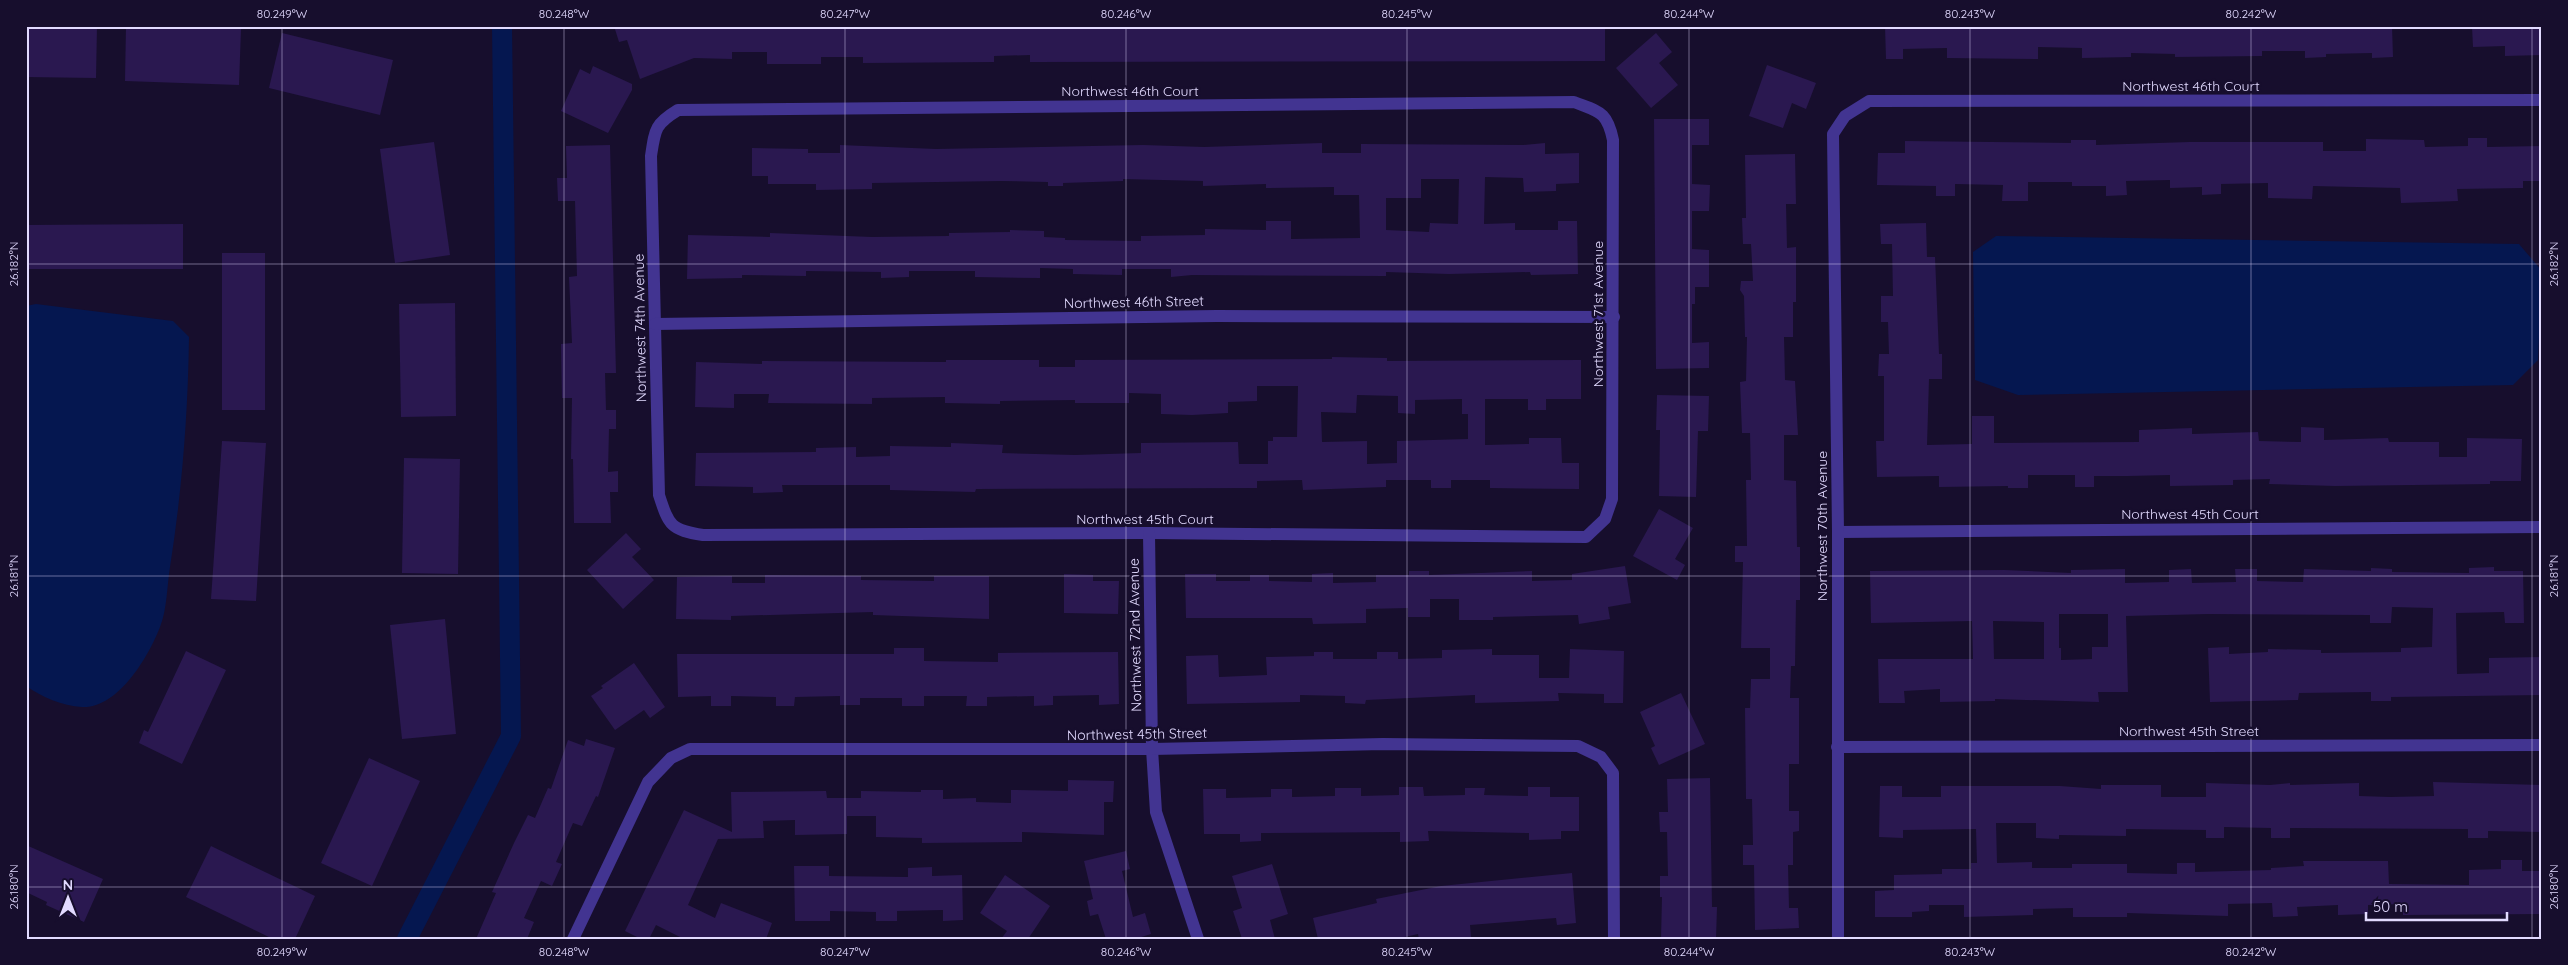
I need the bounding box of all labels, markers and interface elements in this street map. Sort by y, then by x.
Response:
text: 80.249°W [257,6,308,21]
text: 80.248°W [539,6,590,21]
text: 80.247°W [820,6,870,21]
text: 80.246°W [1101,6,1152,21]
text: 80.245°W [1382,6,1433,21]
text: 80.244°W [1664,6,1715,21]
text: 80.243°W [1945,6,1996,21]
text: 80.242°W [2226,6,2277,21]
street label: Northwest 46th Court [2122,77,2260,95]
street label: Northwest 46th Court [1061,82,1199,100]
text: 26.182°N [6,241,21,287]
street label: Northwest 71st Avenue [1589,241,1607,387]
text: 26.182°N [2546,241,2561,287]
street label: Northwest 74th Avenue [630,253,650,403]
street label: Northwest 46th Street [1064,292,1204,312]
street label: Northwest 70th Avenue [1813,451,1831,601]
street label: Northwest 45th Court [2121,505,2259,523]
street label: Northwest 45th Court [1076,510,1214,528]
text: 26.181°N [6,555,21,597]
text: 26.181°N [2546,555,2561,597]
street label: Northwest 72nd Avenue [1125,558,1145,712]
street label: Northwest 45th Street [2119,722,2259,740]
street label: Northwest 45th Street [1067,724,1208,744]
text: 26.180°N [6,864,21,910]
text: 26.180°N [2546,864,2561,910]
north arrow [42,872,92,922]
text: N [63,876,73,894]
scale bar [2366,890,2507,922]
text: 50 m [2373,897,2408,916]
text: 80.249°W [257,944,308,959]
text: 80.248°W [539,944,590,959]
text: 80.247°W [820,944,870,959]
text: 80.246°W [1101,944,1152,959]
text: 80.245°W [1382,944,1433,959]
text: 80.244°W [1664,944,1715,959]
text: 80.243°W [1945,944,1996,959]
text: 80.242°W [2226,944,2277,959]

